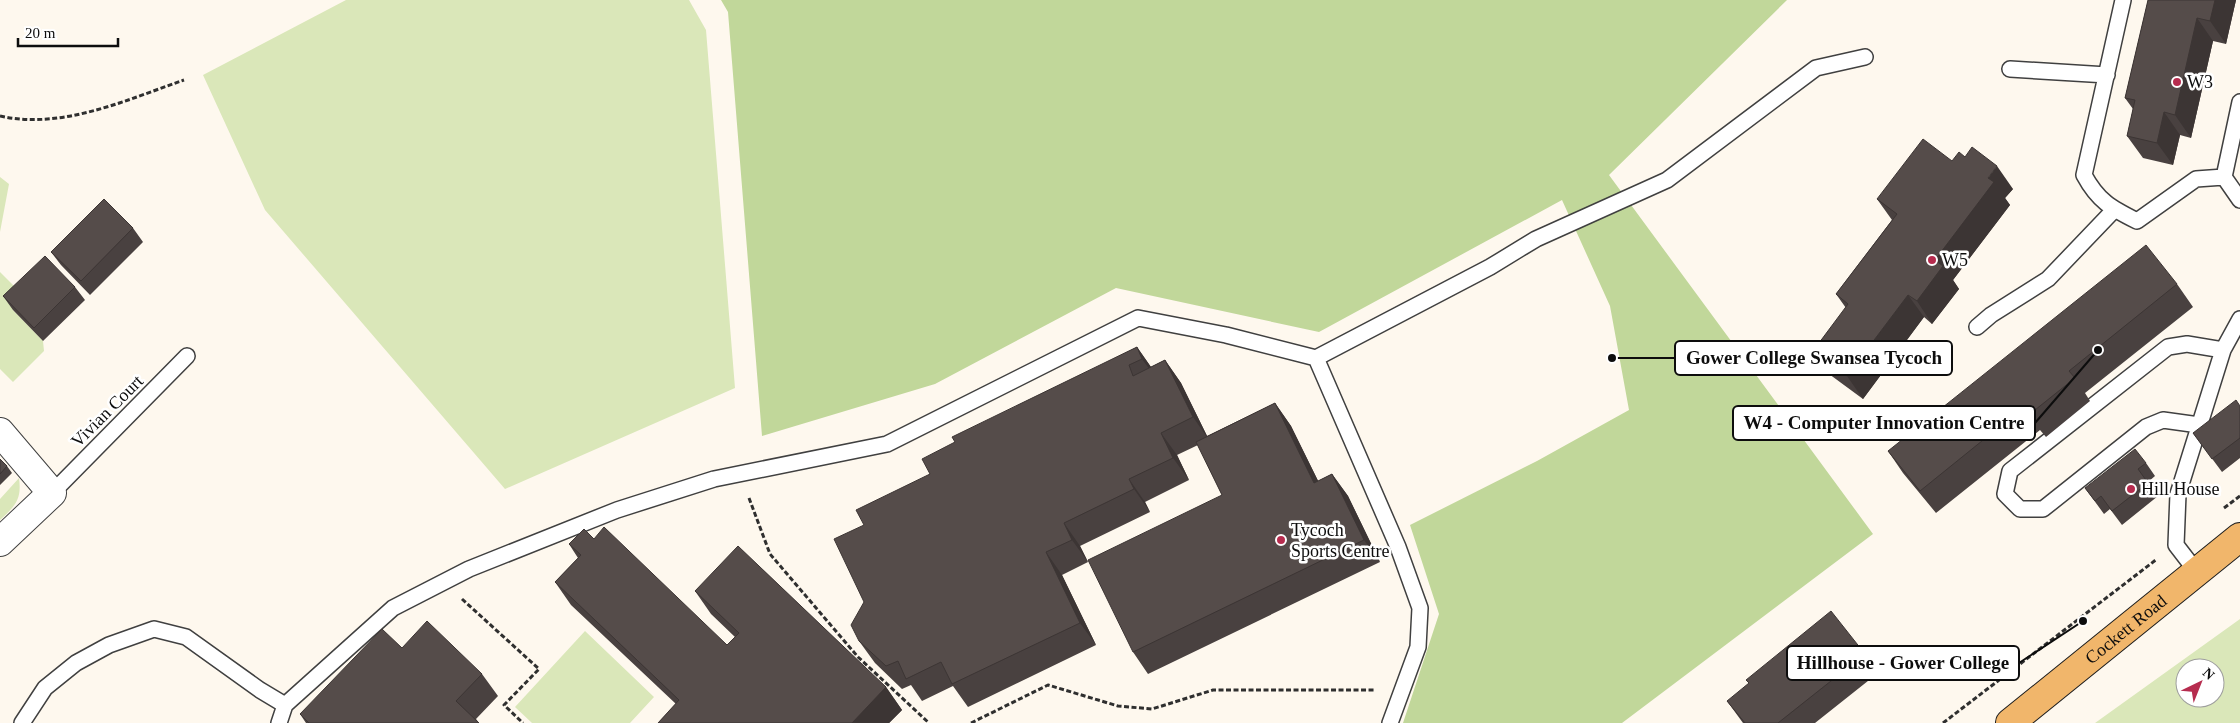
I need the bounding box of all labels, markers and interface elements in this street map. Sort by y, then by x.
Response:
scale bar [18,15,118,47]
text: 20 m [25,25,56,41]
place label: W3 [2187,72,2213,92]
marker: W3 [2171,76,2183,88]
place label: W5 [1942,250,1968,270]
marker: W5 [1926,254,1938,266]
callout: Gower College Swansea Tycoch [1675,341,1952,375]
text: Gower College Swansea Tycoch [1686,347,1942,368]
street label: Vivian Court [67,371,147,451]
callout: W4 - Computer Innovation Centre [1733,406,2035,440]
text: W4 - Computer Innovation Centre [1743,412,2025,433]
place label: Hill House [2141,479,2220,499]
marker: Hill House [2125,483,2137,495]
place label: Tycoch Sports Centre [1291,520,1390,561]
marker: Tycoch Sports Centre [1275,534,1287,546]
street label: Cockett Road [2081,591,2170,668]
callout: Hillhouse - Gower College [1787,646,2019,680]
text: Hillhouse - Gower College [1797,652,2009,673]
north arrow [2175,658,2225,708]
text: N [2200,665,2217,683]

